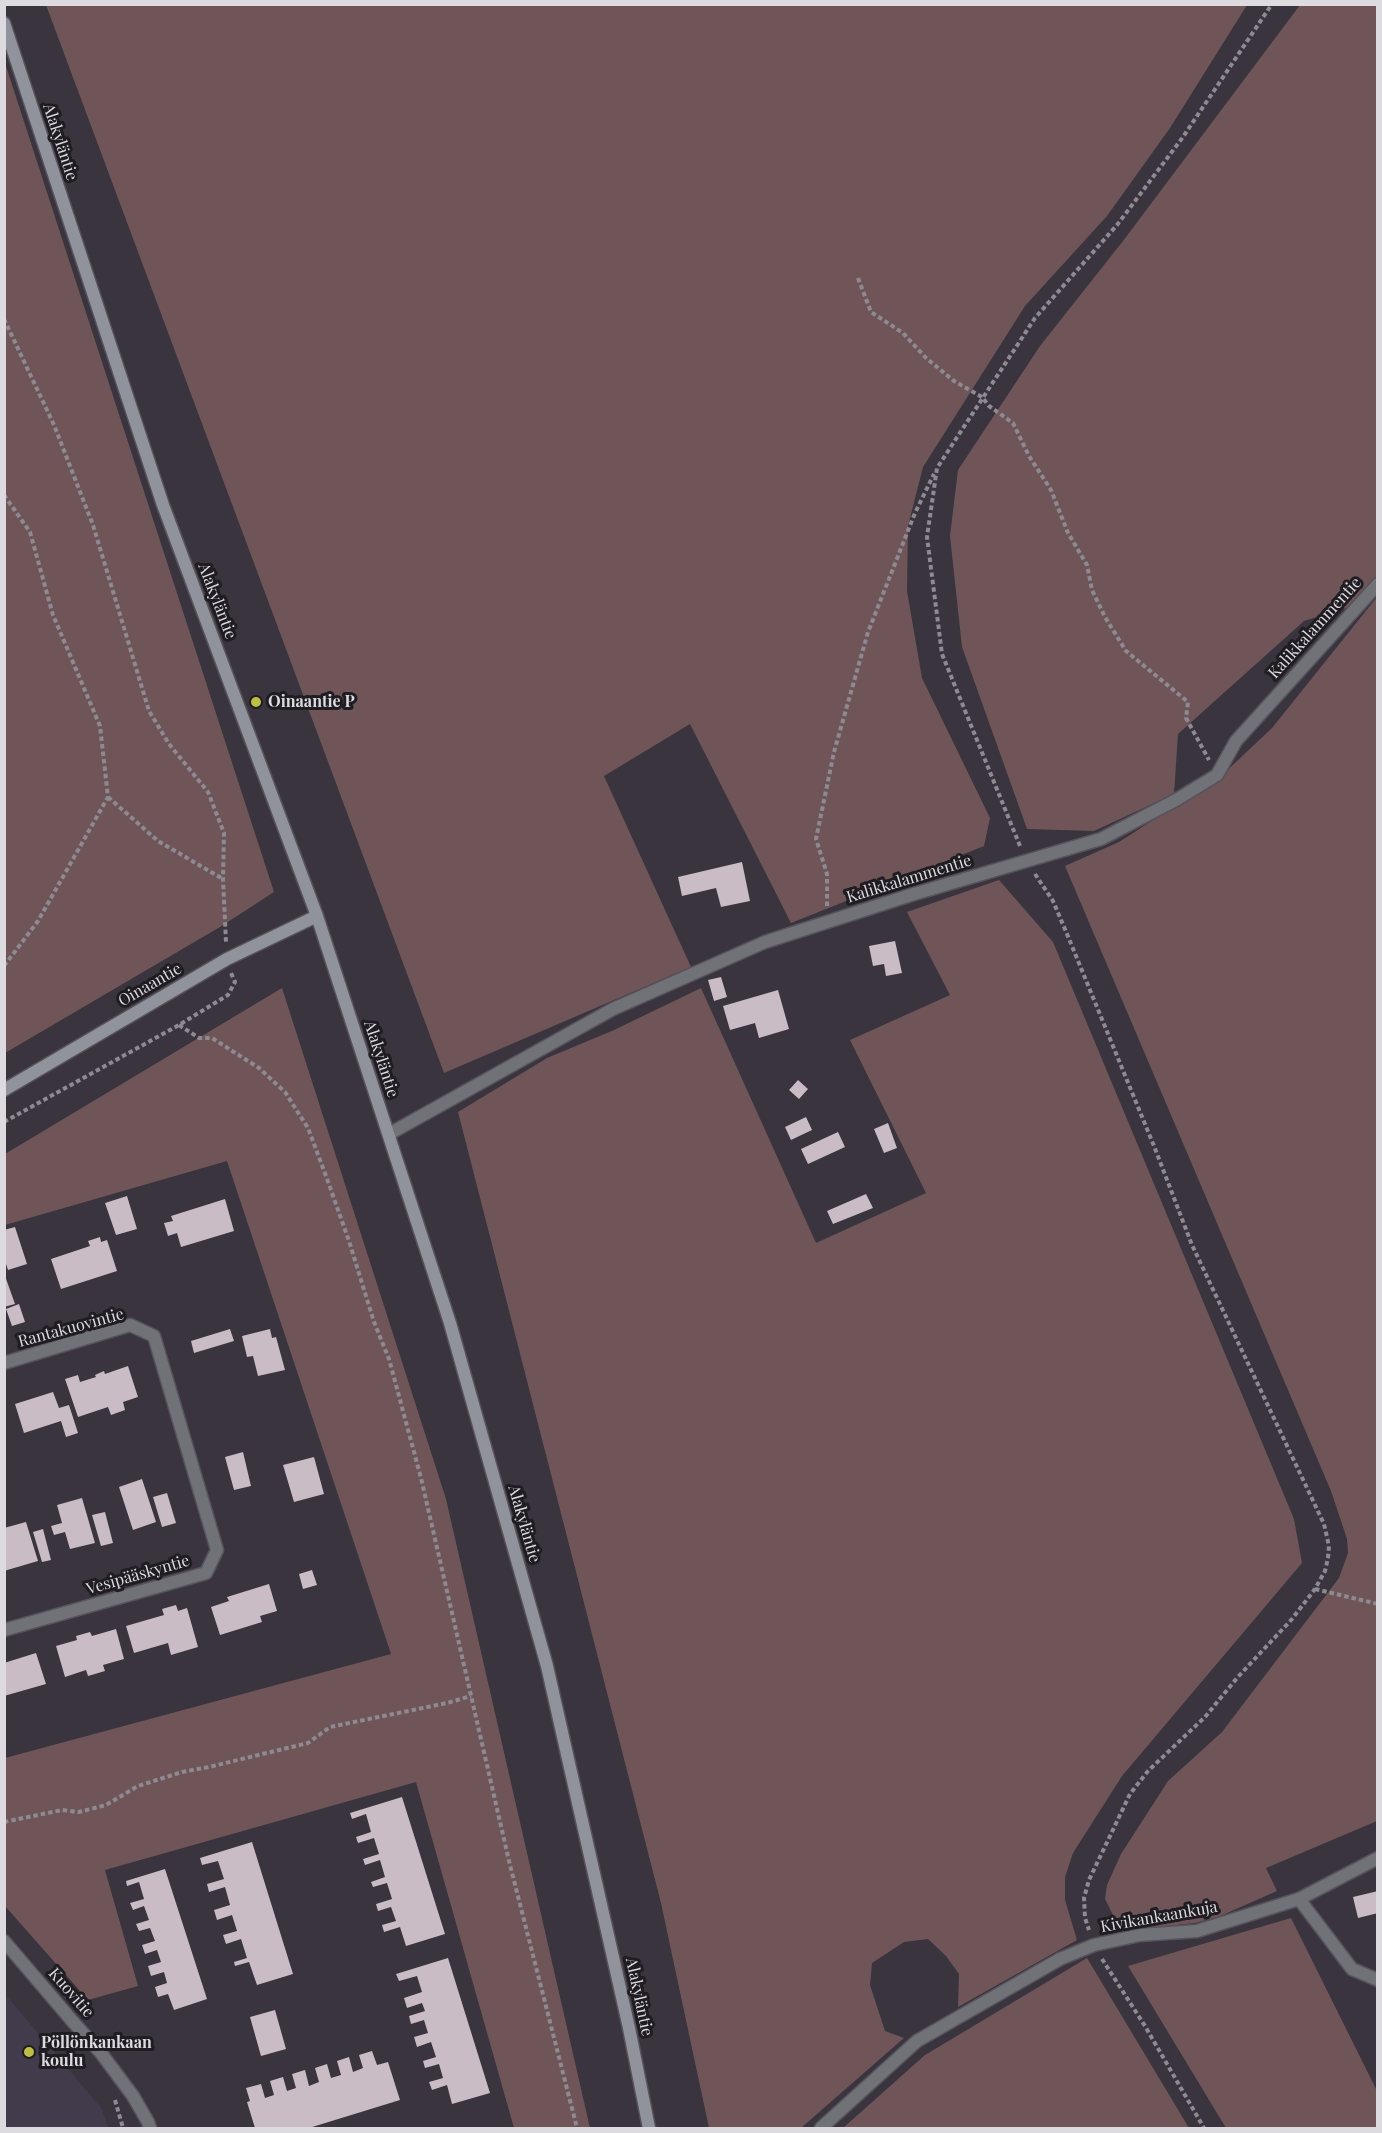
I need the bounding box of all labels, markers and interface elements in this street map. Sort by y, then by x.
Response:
street label: Alakyläntie [39,101,81,183]
street label: Alakyläntie [194,560,240,642]
street label: Kalikkalammentie [1264,573,1366,683]
place label: Oinaantie P [268,692,355,712]
marker: Oinaantie P [249,695,263,709]
street label: Kalikkalammentie [844,851,974,907]
street label: Oinaantie [115,959,185,1011]
street label: Alakyläntie [360,1018,402,1100]
street label: Rantakuovintie [16,1305,126,1351]
street label: Alakyläntie [504,1483,544,1565]
street label: Vesipääskyntie [84,1551,192,1599]
street label: Kivikankaankuja [1099,1897,1219,1937]
street label: Alakyläntie [621,1956,657,2038]
street label: Kuovitie [44,1964,98,2022]
place label: Pöllönkankaan koulu [41,2033,152,2071]
marker: Pöllönkankaan koulu [22,2045,36,2059]

